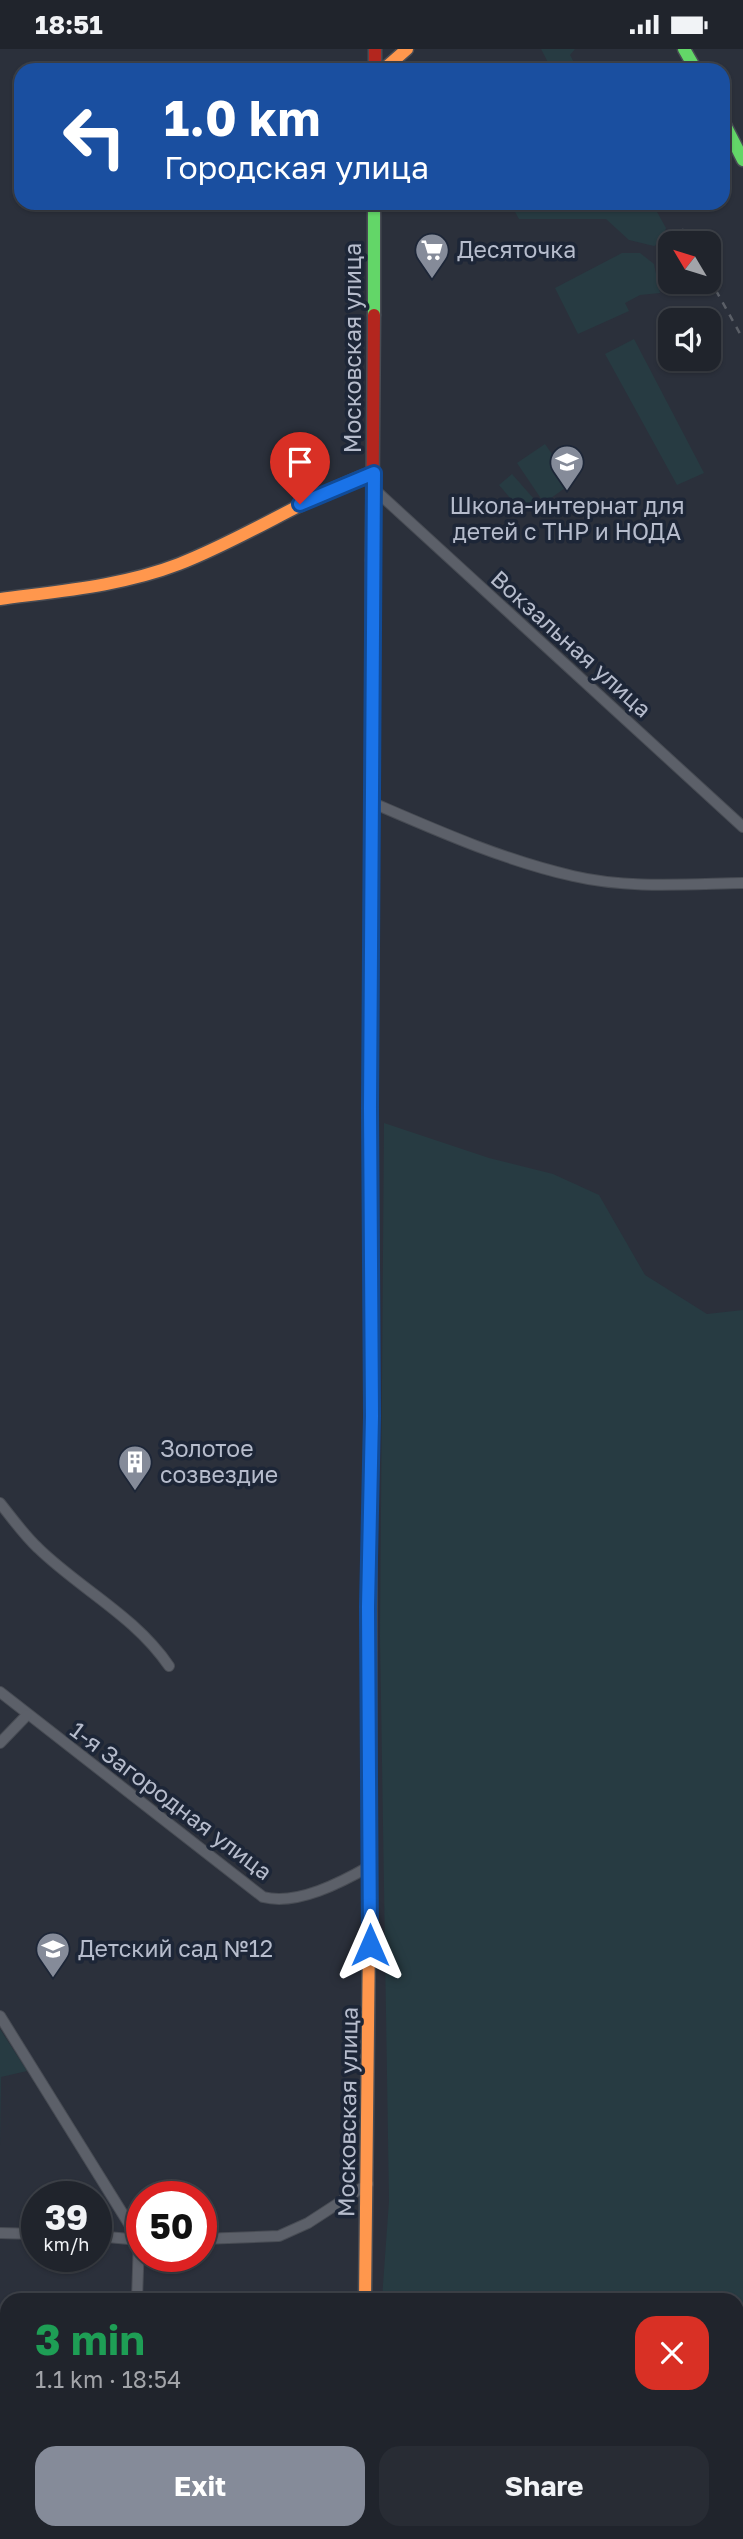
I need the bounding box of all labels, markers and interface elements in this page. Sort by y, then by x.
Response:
text: 18:51 [35,9,103,40]
text: 1.0 km [164,88,320,147]
icon: left [49,91,140,182]
text: Городская улица [164,148,429,186]
supermarket icon: Десяточка [413,231,451,280]
north arrow [658,231,721,294]
map controls [658,231,721,371]
place label: Десяточка [457,235,576,263]
street label: Московская улица [338,243,366,453]
button: sound [658,308,721,371]
pin [270,432,330,504]
icon: arrive [281,443,319,481]
school or university icon: Школа-интернат для детей с ТНР и НОДА [548,443,586,492]
place label: Школа-интернат для детей с ТНР и НОДА [449,491,685,545]
street label: Вокзальная улица [486,564,658,723]
place label: Золотое созвездие [160,1434,278,1488]
building icon: Золотое созвездие [116,1443,154,1492]
street label: 1-я Загородная улица [65,1715,278,1885]
position arrow [333,1908,407,1982]
school or university icon: Детский сад №12 [34,1930,72,1979]
place label: Детский сад №12 [78,1934,273,1962]
street label: Московская улица [331,2007,363,2217]
speed limit sign: 50 [126,2181,217,2272]
text: 39 [45,2196,88,2238]
text: km/h [44,2233,89,2255]
text: 3 min [35,2314,145,2364]
button: close [635,2316,709,2390]
text: 1.1 km · 18:54 [35,2365,181,2393]
button: Exit [35,2446,365,2526]
button: Share [379,2446,709,2526]

